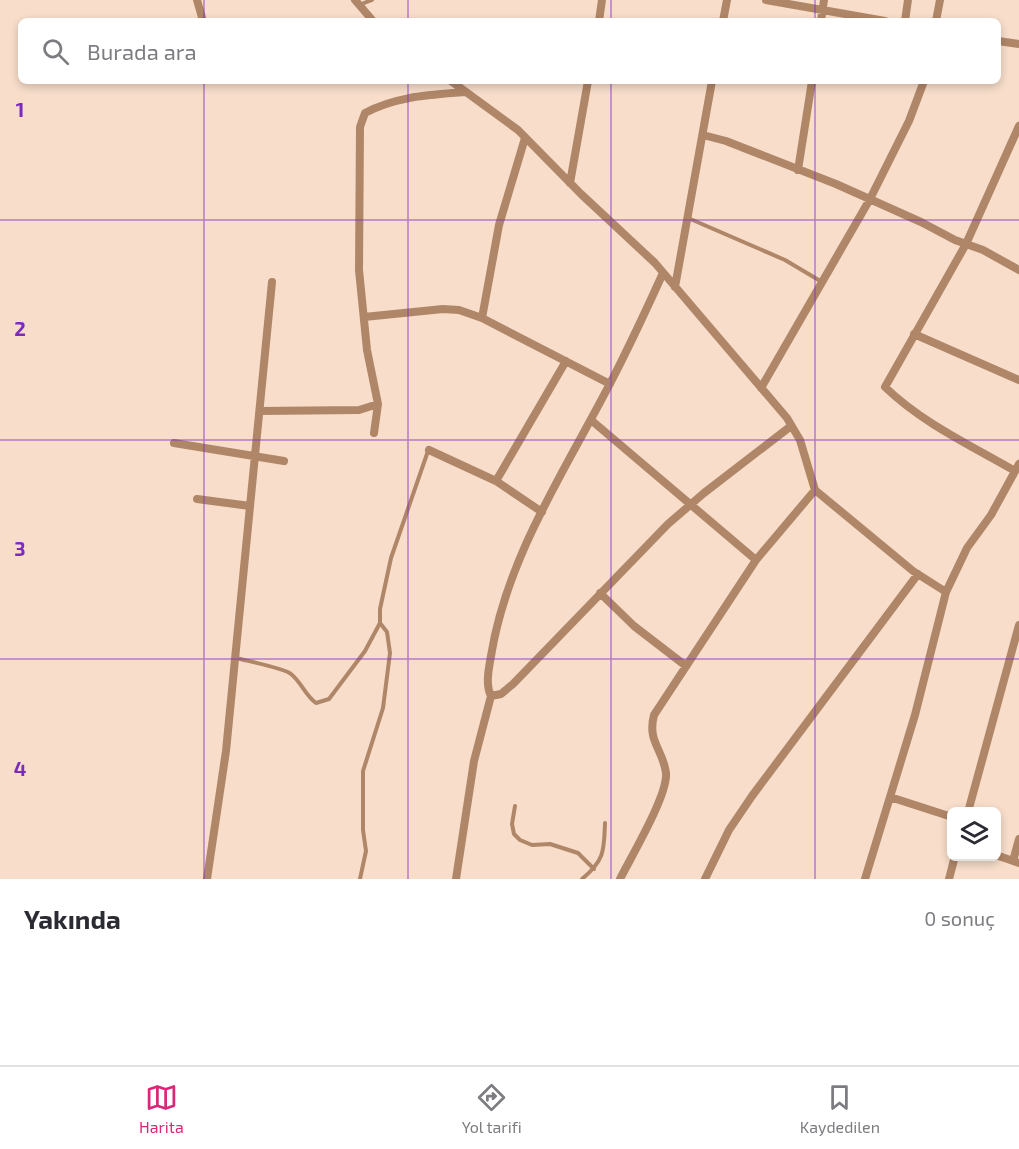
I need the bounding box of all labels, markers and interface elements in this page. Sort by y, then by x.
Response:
search box [18,18,1001,84]
icon: search [39,35,72,68]
text: Burada ara [87,38,197,64]
text: 1 [16,97,24,121]
text: 2 [14,316,26,340]
text: 3 [14,536,26,560]
text: 4 [14,756,27,780]
map controls [947,807,1001,861]
button: layers [947,807,1001,861]
text: Yakında [24,903,121,934]
text: 0 sonuç [924,906,995,930]
tab: Harita [139,1081,184,1136]
tab: Yol tarifi [462,1081,522,1136]
tab: Kaydedilen [800,1081,880,1136]

